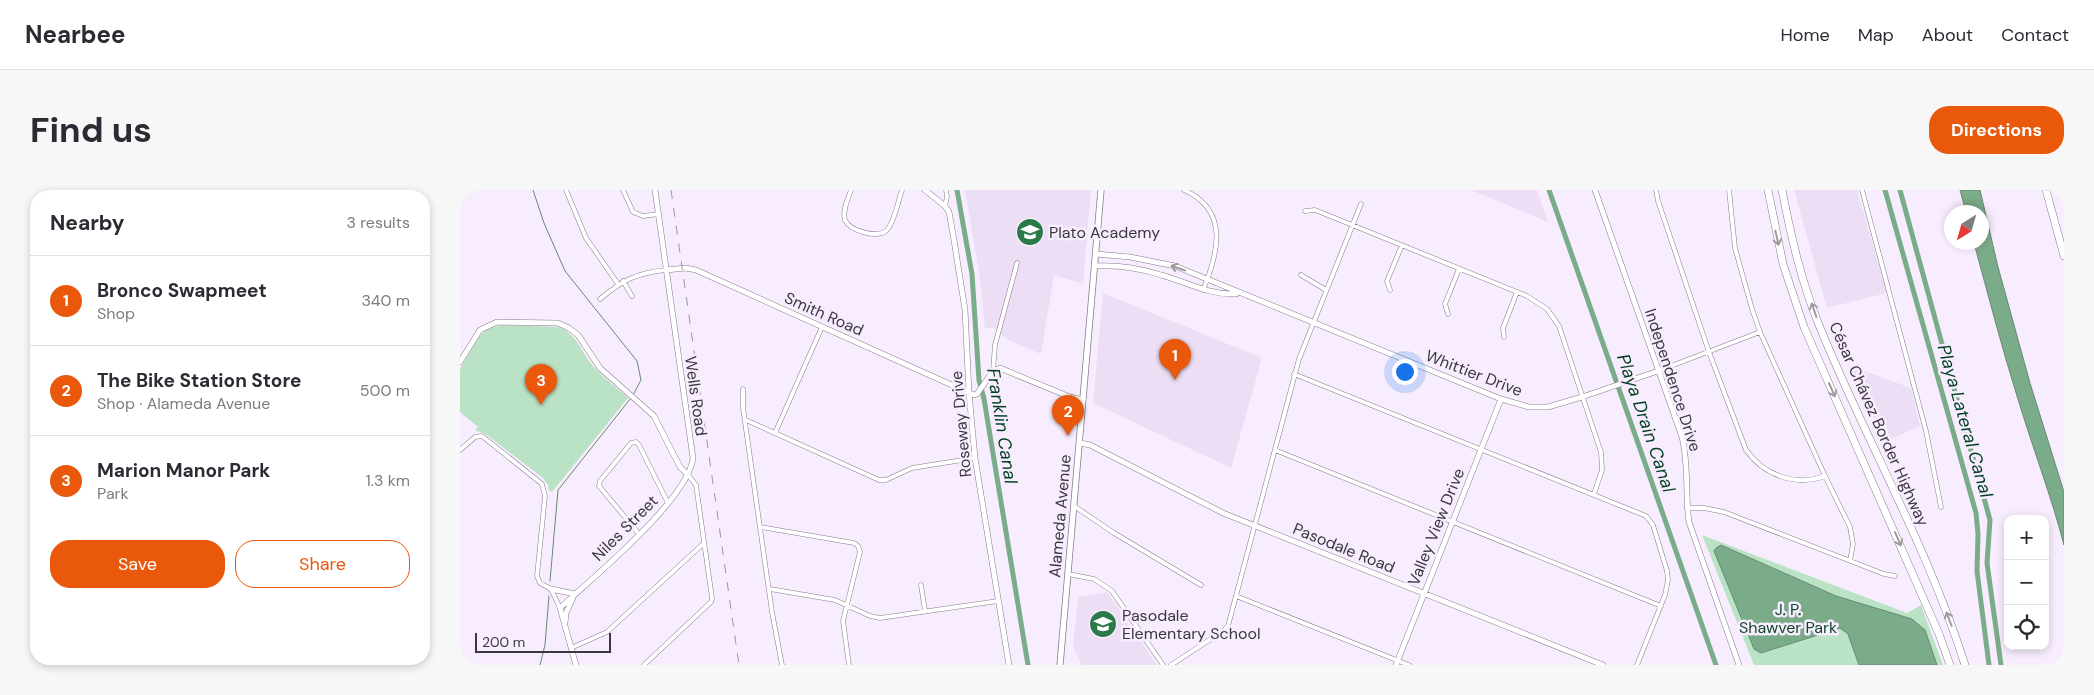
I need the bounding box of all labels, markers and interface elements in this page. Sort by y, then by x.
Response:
text: Nearbee [25,19,125,50]
text: Home [1780,23,1830,47]
text: Map [1858,23,1894,47]
text: About [1922,23,1973,47]
text: Contact [2001,23,2069,47]
button: Directions [1929,106,2064,154]
text: Find us [30,107,152,153]
north arrow [1944,205,1989,250]
text: Nearby [50,209,124,237]
text: 3 results [347,212,410,233]
school or university icon: Plato Academy [1015,217,1045,247]
place label: Plato Academy [1049,222,1160,243]
one-way arrow [1772,229,1782,245]
one-way arrow [1171,263,1186,272]
text: Bronco Swapmeet [97,278,267,303]
street label: Smith Road [781,287,867,341]
text: 1 [63,290,69,311]
text: 340 m [361,290,410,311]
text: Shop [97,303,135,324]
one-way arrow [1809,303,1818,318]
street label: Independence Drive [1640,306,1706,454]
street label: César Chávez Border Highway [1824,319,1934,530]
pin: 1 [1159,339,1191,380]
water label: Playa Lateral Canal [1932,342,1999,501]
street label: Whittier Drive [1423,345,1525,401]
water label: Playa Drain Canal [1611,351,1681,496]
street label: Wells Road [680,355,712,437]
your location [1392,359,1418,385]
pin: 3 [525,364,557,405]
water label: Franklin Canal [981,367,1023,486]
text: The Bike Station Store [97,368,301,393]
street label: Roseway Drive [946,370,976,478]
text: 2 [61,380,71,401]
text: 500 m [360,380,410,401]
one-way arrow [1828,382,1838,397]
text: Shop · Alameda Avenue [97,393,270,414]
pin: 2 [1052,395,1084,436]
street label: Alameda Avenue [1044,454,1076,578]
text: Marion Manor Park [97,458,270,483]
street label: Valley View Drive [1403,465,1469,589]
text: 3 [61,470,71,491]
text: 1.3 km [366,470,410,491]
text: Park [97,483,129,504]
street label: Niles Street [587,490,663,566]
map controls [2004,515,2049,650]
button: + [2004,515,2049,560]
street label: Pasodale Road [1290,518,1398,578]
one-way arrow [1893,531,1903,546]
button: Save [50,540,225,588]
button: Share [235,540,410,588]
button: − [2004,560,2049,605]
park label: J. P. Shawver Park [1739,599,1837,638]
place label: Pasodale Elementary School [1122,605,1260,644]
button: locate [2004,605,2049,650]
school or university icon: Pasodale Elementary School [1088,609,1118,639]
one-way arrow [1944,612,1953,627]
scale bar [475,630,611,653]
text: 200 m [482,633,525,651]

